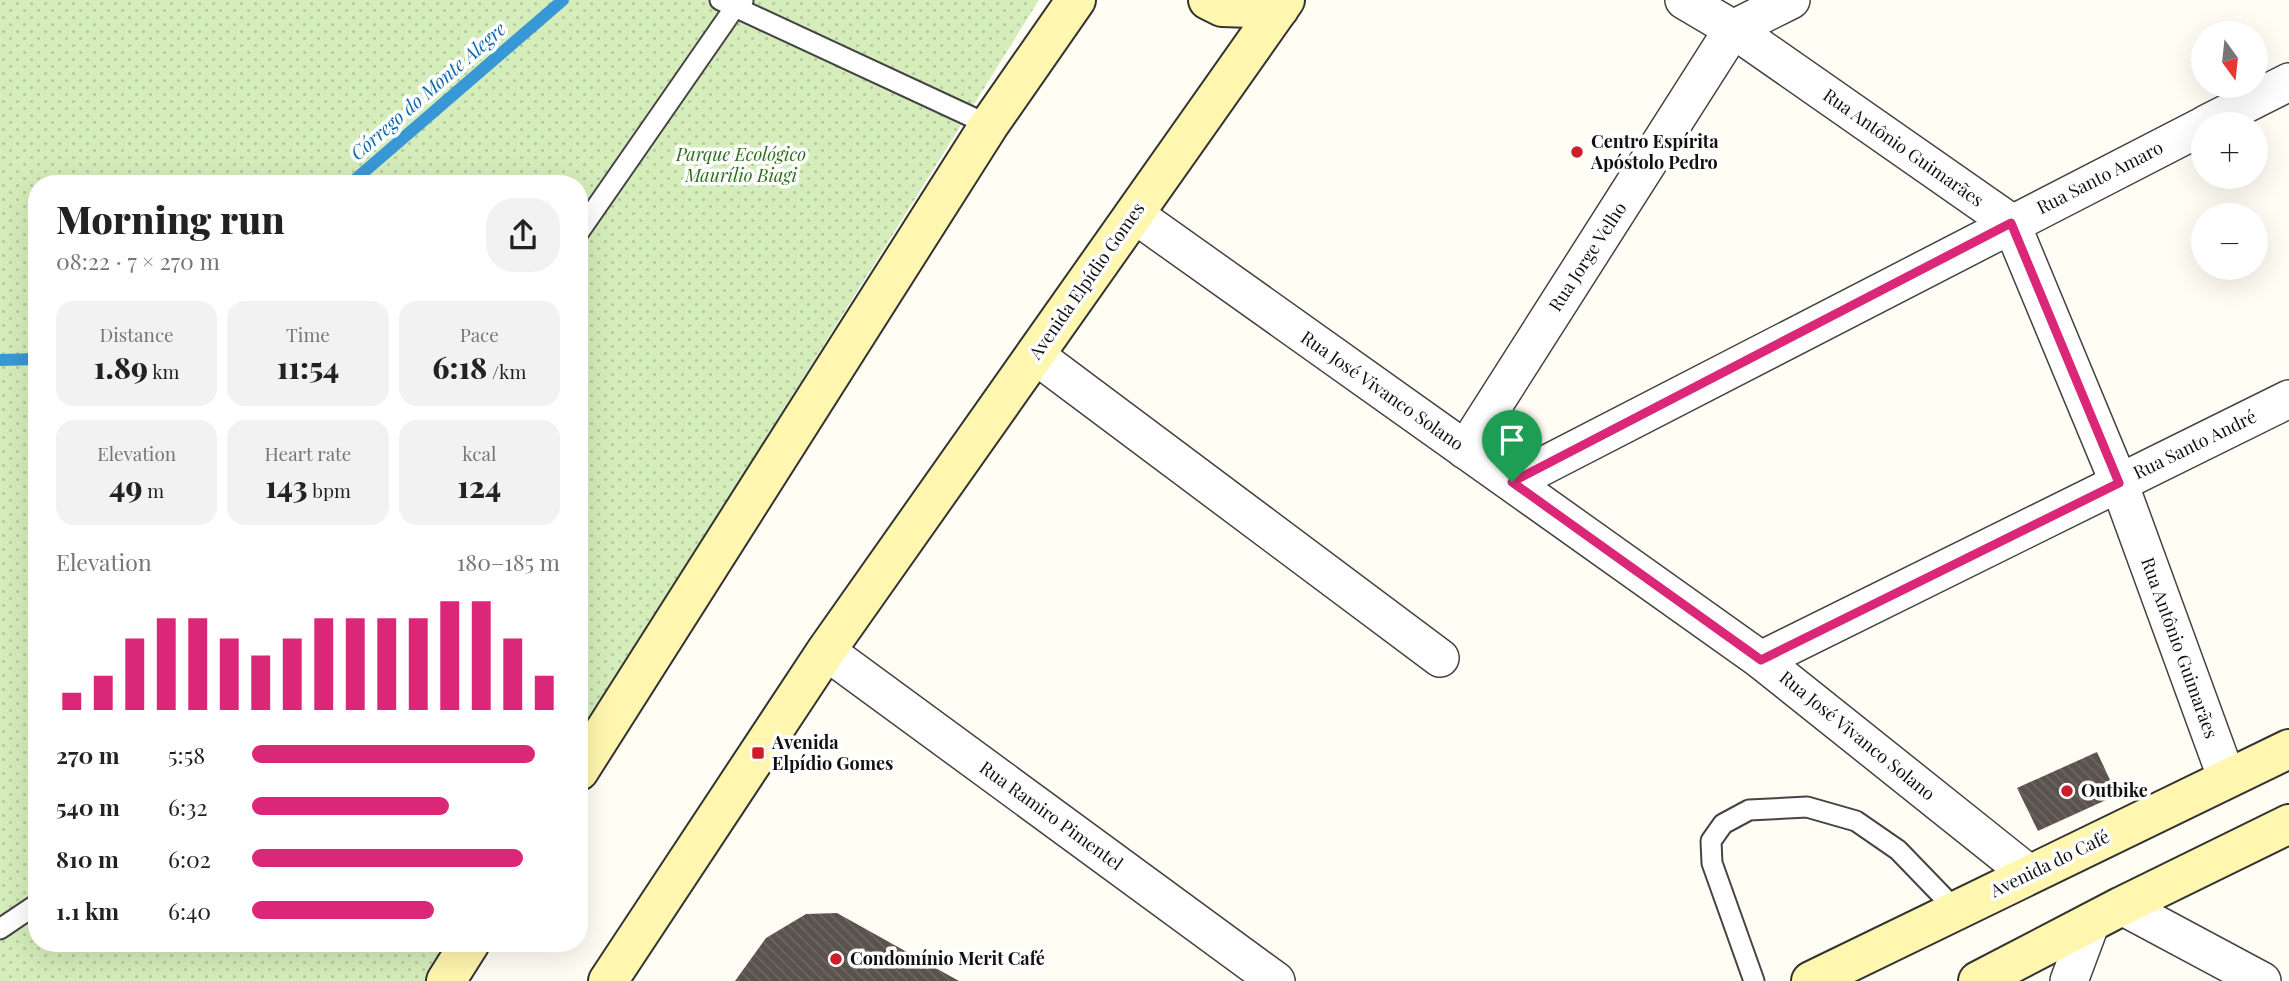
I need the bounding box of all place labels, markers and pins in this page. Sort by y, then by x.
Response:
place label: Centro Espírita Apóstolo Pedro [1590,129,1719,174]
marker: Centro Espírita Apóstolo Pedro [1569,144,1585,160]
pin [1482,410,1542,482]
place label: Avenida Elpídio Gomes [771,730,893,775]
marker: Avenida Elpídio Gomes [750,745,766,761]
place label: Outbike [2081,778,2148,802]
marker: Outbike [2059,783,2075,799]
place label: Condomínio Merit Café [850,946,1045,970]
marker: Condomínio Merit Café [828,951,844,967]

